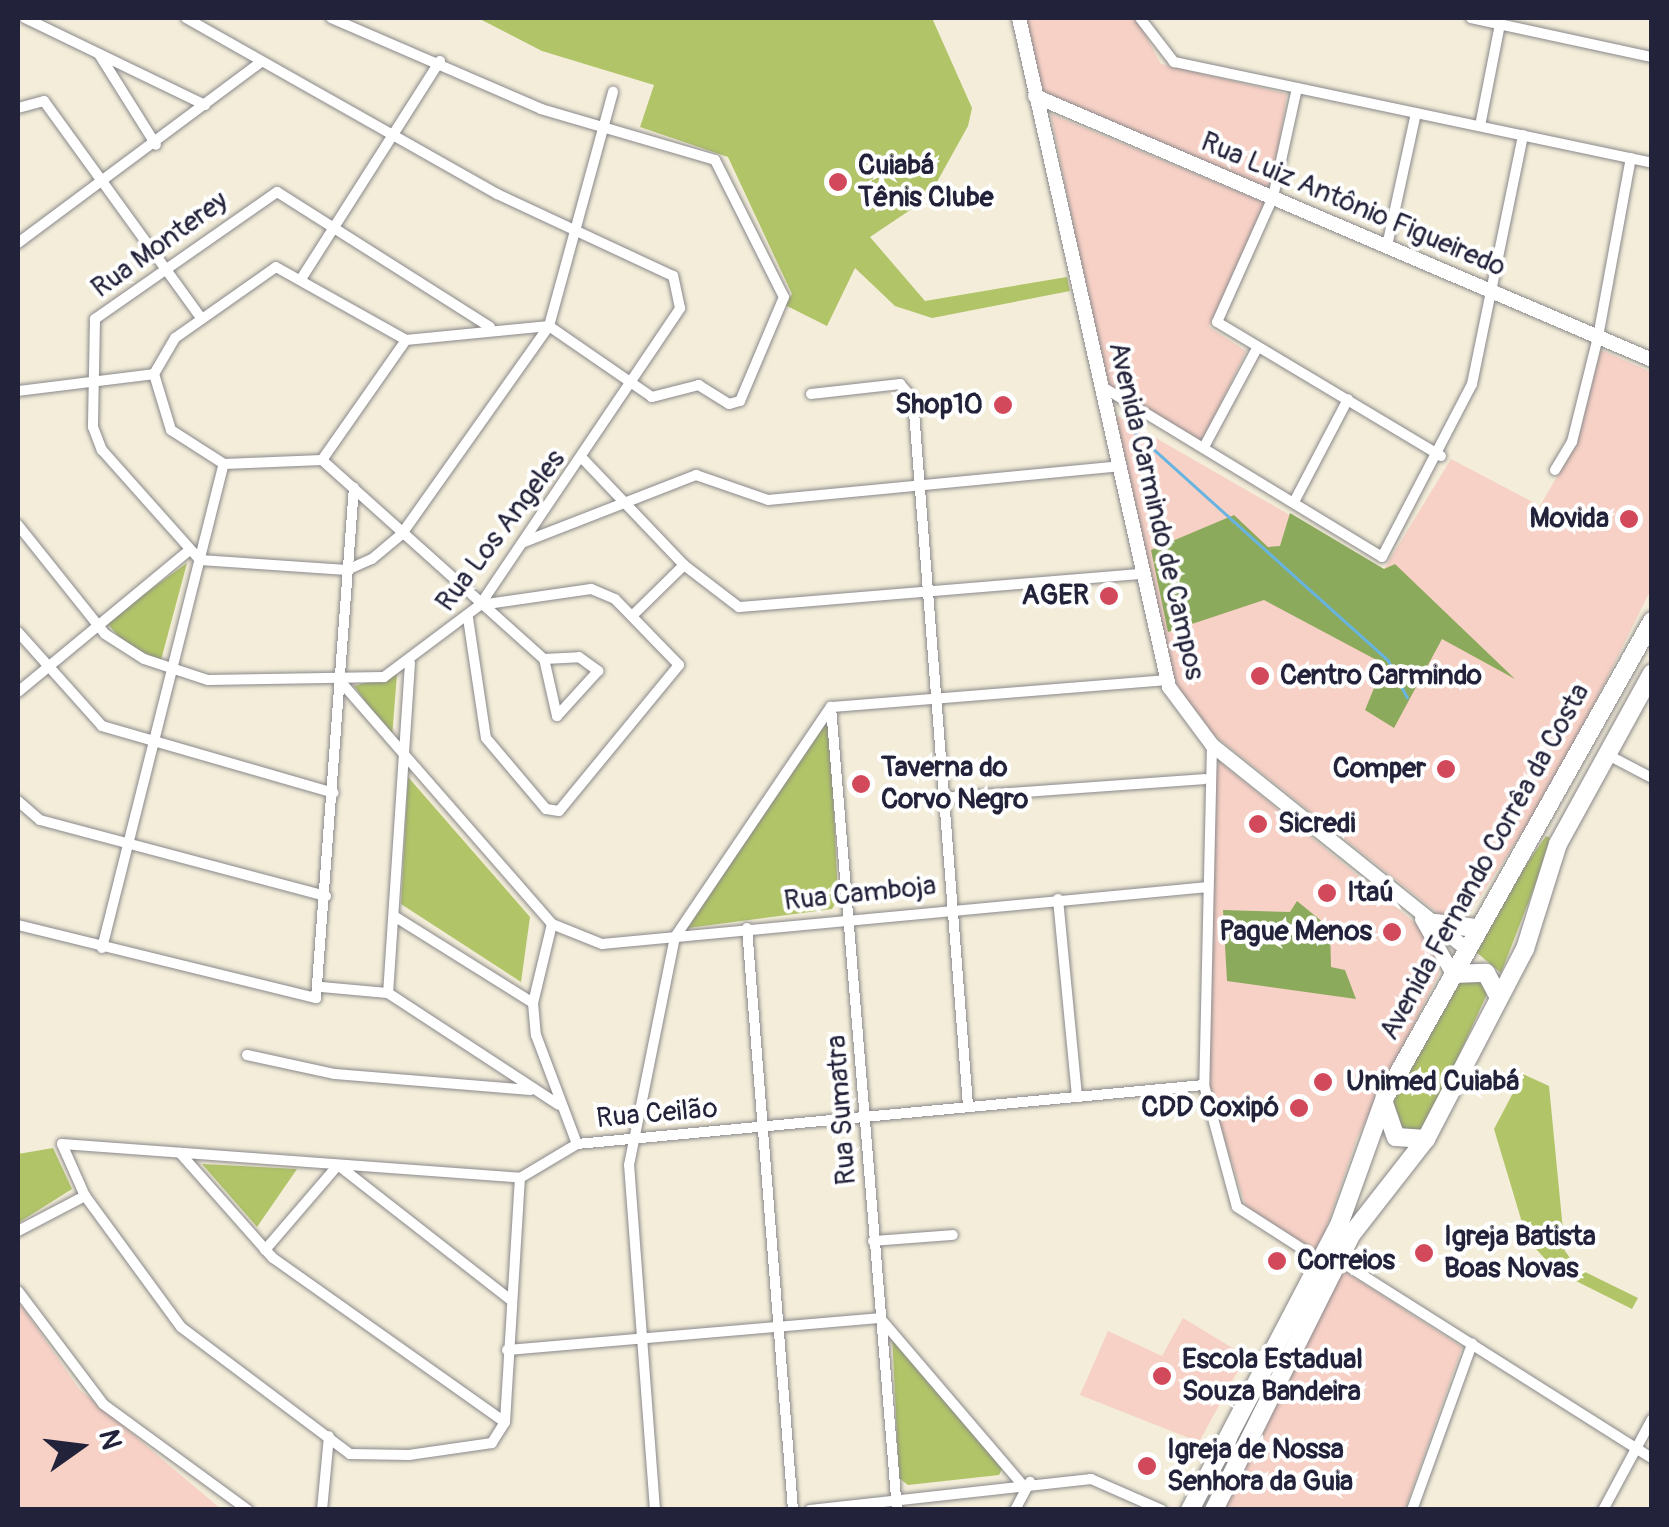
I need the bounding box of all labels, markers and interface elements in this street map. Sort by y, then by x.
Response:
street label: Rua Luiz Antônio Figueiredo [1196,126,1510,284]
place label: Cuiabá Tênis Clube [858,149,993,215]
marker: Cuiabá Tênis Clube [827,171,849,193]
street label: Rua Monterey [85,184,235,306]
street label: Avenida Carmindo de Campos [1101,339,1211,683]
place label: Shop10 [895,388,983,422]
marker: Shop10 [992,394,1014,416]
street label: Rua Los Angeles [429,444,573,618]
place label: Movida [1529,502,1609,536]
marker: Movida [1618,508,1640,530]
place label: AGER [1021,579,1089,613]
marker: AGER [1098,585,1120,607]
place label: Centro Carmindo [1280,659,1482,693]
marker: Centro Carmindo [1249,665,1271,687]
street label: Avenida Fernando Corrêa da Costa [1373,678,1597,1046]
place label: Taverna do Corvo Negro [881,751,1028,817]
place label: Comper [1333,752,1426,786]
marker: Comper [1435,758,1457,780]
marker: Taverna do Corvo Negro [850,773,872,795]
place label: Sicredi [1278,807,1355,841]
marker: Sicredi [1247,813,1269,835]
street label: Rua Camboja [782,869,938,919]
place label: Itaú [1347,876,1394,910]
marker: Itaú [1316,882,1338,904]
place label: Pague Menos [1219,915,1372,949]
marker: Pague Menos [1381,921,1403,943]
street label: Rua Sumatra [820,1034,864,1186]
place label: Unimed Cuiabá [1346,1065,1519,1099]
marker: Unimed Cuiabá [1310,1069,1336,1095]
place label: CDD Coxipó [1141,1091,1279,1125]
street label: Rua Ceilão [595,1092,719,1136]
marker: CDD Coxipó [1288,1097,1310,1119]
place label: Igreja Batista Boas Novas [1444,1220,1596,1286]
marker: Igreja Batista Boas Novas [1413,1242,1435,1264]
place label: Correios [1297,1244,1395,1278]
marker: Correios [1266,1250,1288,1272]
place label: Escola Estadual Souza Bandeira [1182,1343,1363,1409]
marker: Escola Estadual Souza Bandeira [1151,1365,1173,1387]
north arrow [30,1397,130,1497]
text: N [90,1426,129,1453]
place label: Igreja de Nossa Senhora da Guia [1167,1433,1353,1499]
marker: Igreja de Nossa Senhora da Guia [1136,1455,1158,1477]

